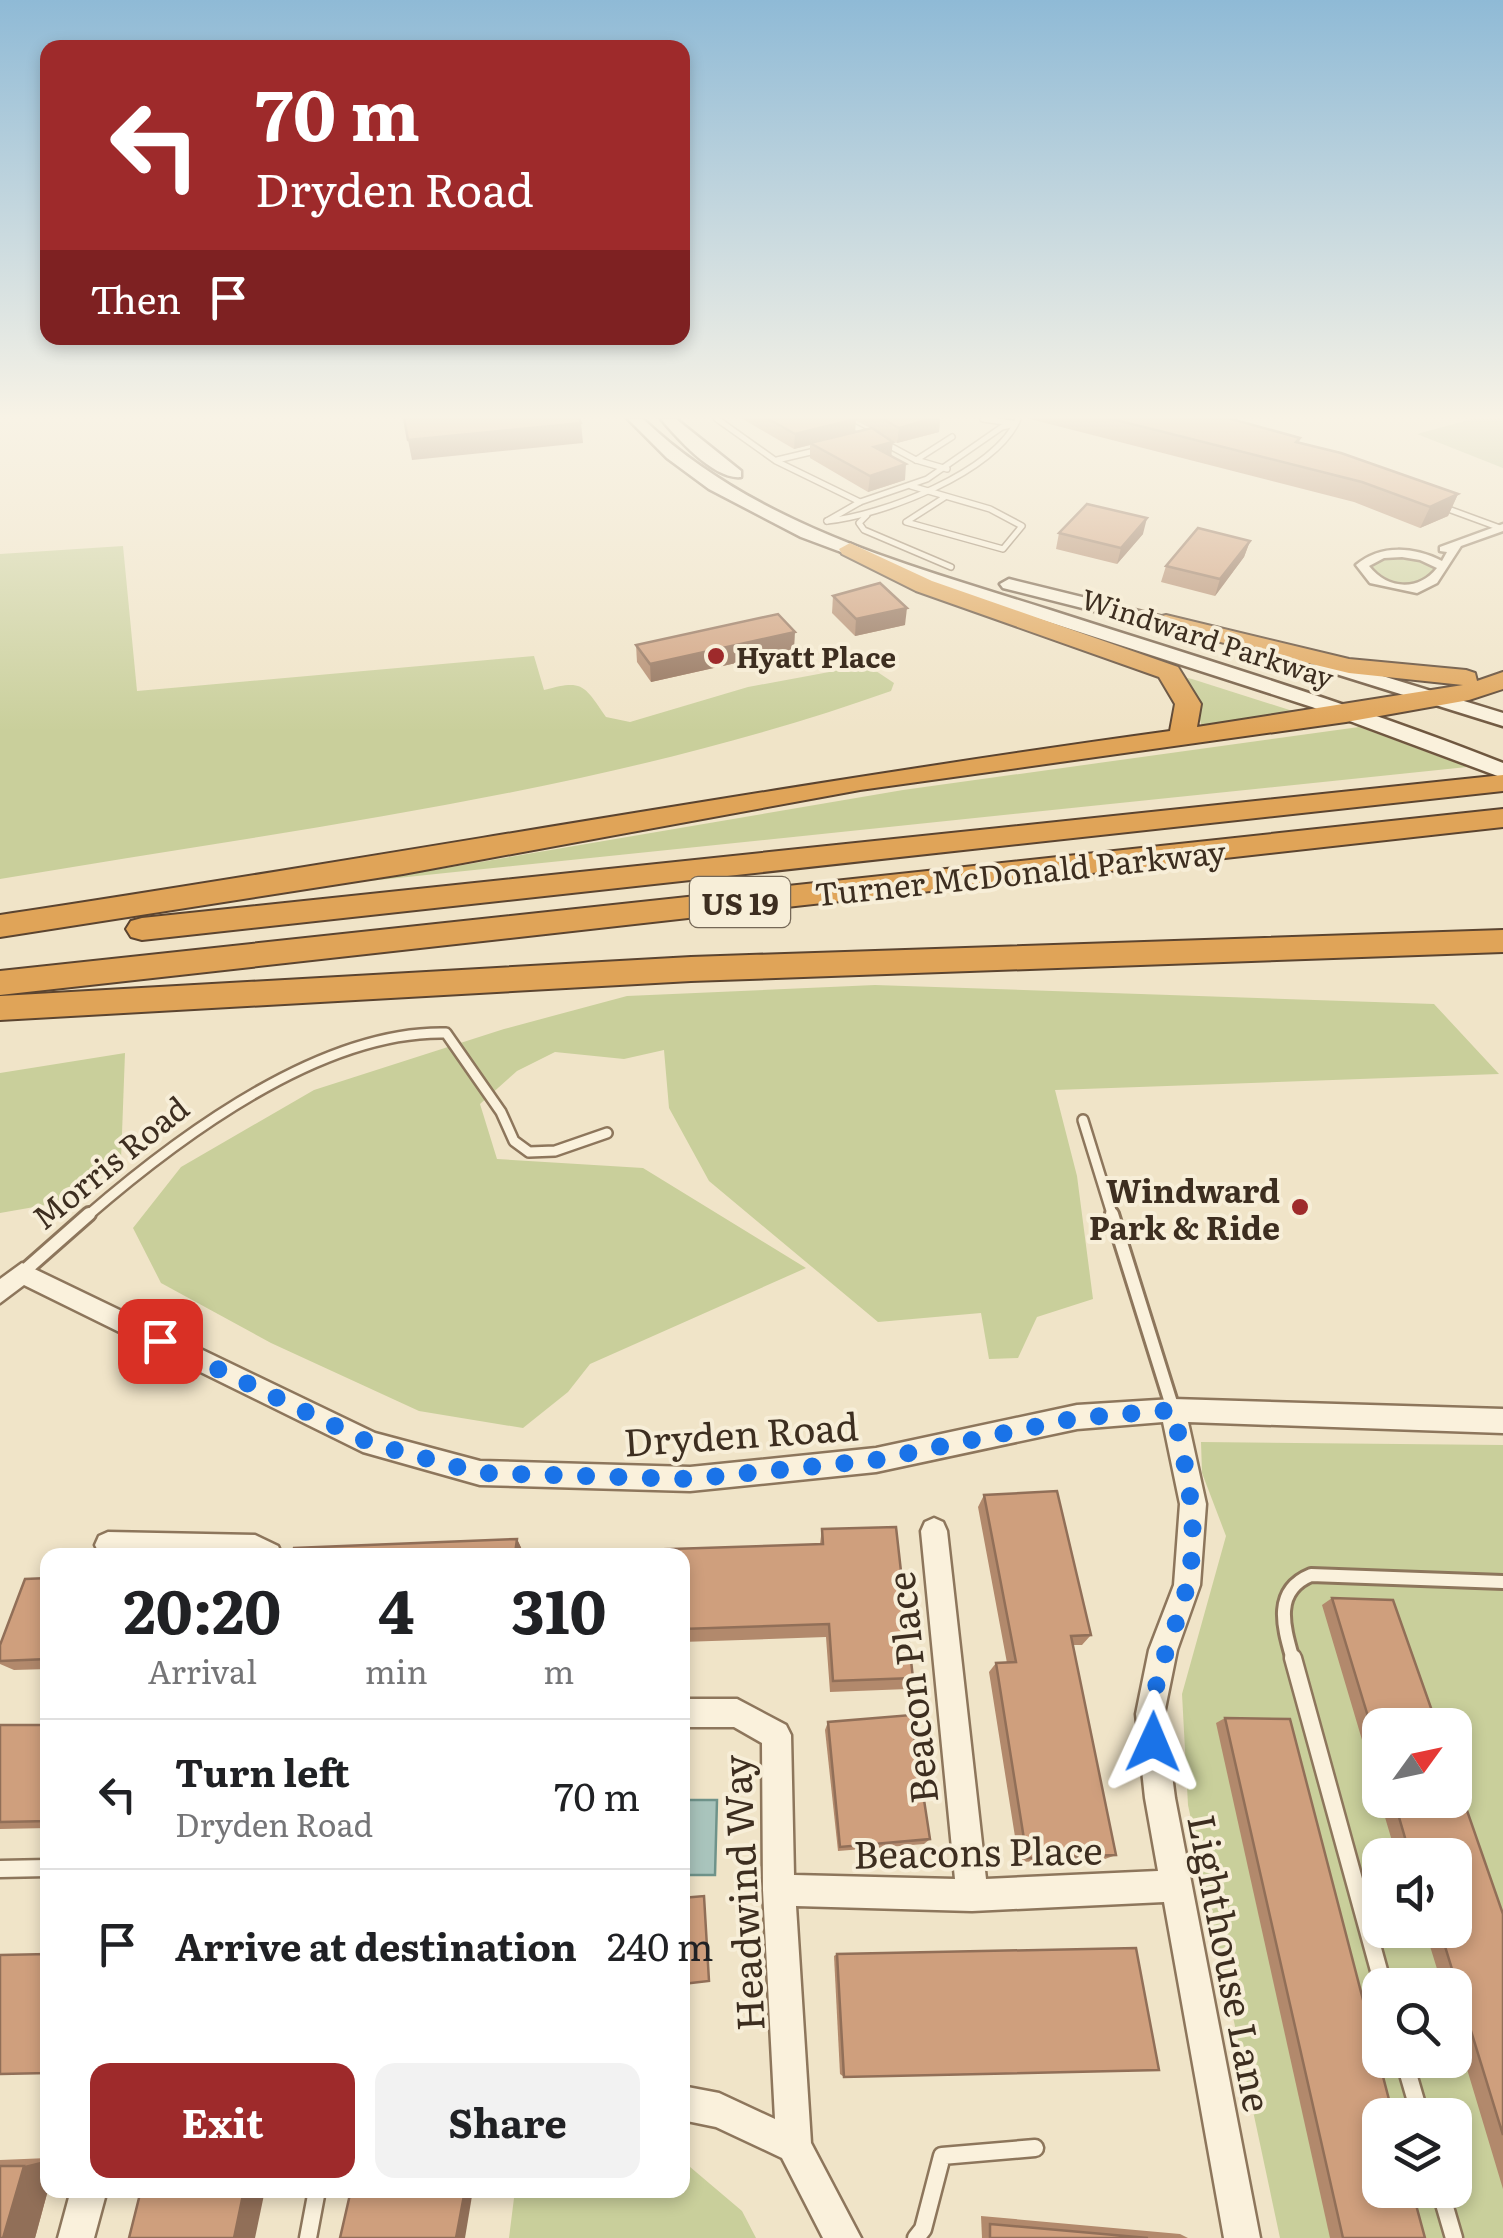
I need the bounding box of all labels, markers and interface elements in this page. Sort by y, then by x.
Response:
text: 70 m [255,59,420,163]
icon: left [90,80,220,210]
text: Dryden Road [255,154,534,221]
text: Then [90,269,181,326]
icon: arrive [201,270,256,325]
street label: Windward Parkway [1076,576,1340,698]
place label: Hyatt Place [736,635,896,677]
marker: Hyatt Place [705,645,727,667]
street label: Turner McDonald Parkway [812,825,1229,916]
road number: US 19 [690,877,790,927]
street label: Morris Road [20,1083,198,1239]
place label: Windward Park & Ride [1089,1165,1280,1250]
marker: Windward Park & Ride [1289,1196,1311,1218]
pin [118,1299,203,1384]
icon: arrive [133,1314,188,1369]
street label: Dryden Road [622,1395,860,1469]
text: 20:20 [124,1563,281,1652]
text: 4 [378,1563,414,1652]
text: 310 [511,1563,606,1652]
street label: Beacon Place [869,1569,951,1807]
text: Arrival [148,1646,257,1694]
text: min [365,1646,428,1694]
text: m [543,1646,574,1694]
position arrow [1101,1690,1205,1794]
north arrow [1362,1708,1472,1818]
map controls [1362,1708,1472,2208]
text: Turn left [175,1742,350,1799]
street label: Headwind Way [705,1753,777,2033]
text: 70 m [554,1766,640,1823]
icon: left [90,1767,145,1822]
text: Dryden Road [175,1799,373,1847]
street label: Lighthouse Lane [1175,1810,1289,2116]
street label: Beacons Place [853,1819,1103,1881]
button: sound [1362,1838,1472,1948]
text: Arrive at destination [175,1916,577,1973]
text: 240 m [607,1916,714,1973]
icon: arrive [90,1917,145,1972]
button: search [1362,1968,1472,2078]
button: Exit [90,2063,355,2178]
button: Share [375,2063,640,2178]
button: layers [1362,2098,1472,2208]

